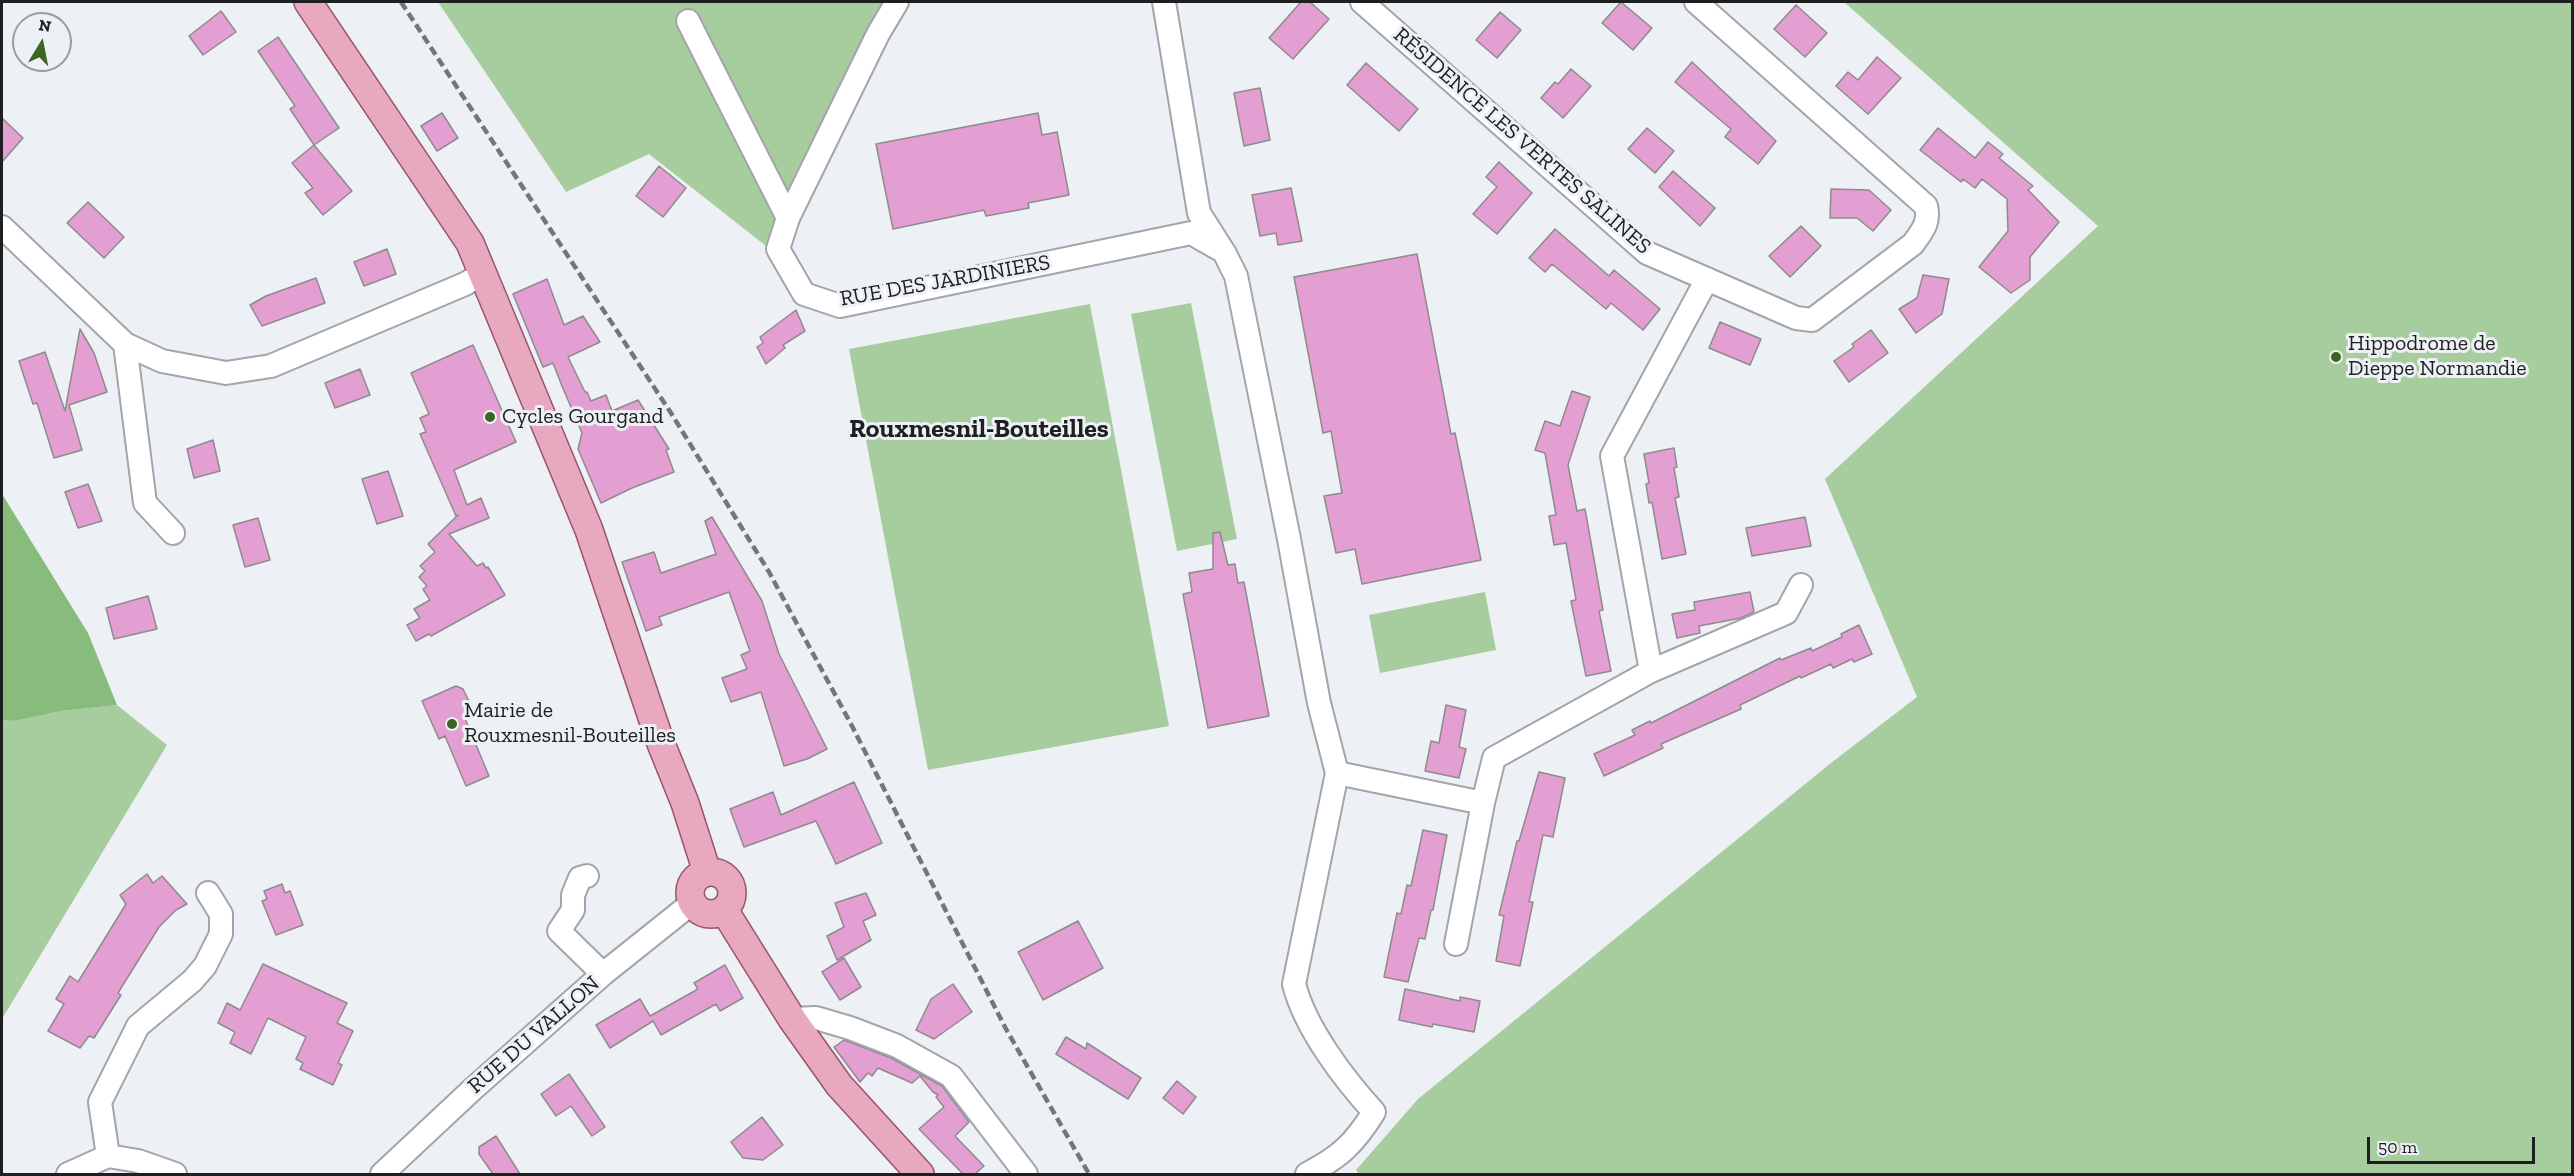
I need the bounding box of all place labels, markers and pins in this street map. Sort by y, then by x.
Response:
place label: Hippodrome de Dieppe Normandie [2348,331,2527,382]
marker: Hippodrome de Dieppe Normandie [2329,350,2343,364]
place label: Cycles Gourgand [502,404,664,430]
marker: Cycles Gourgand [483,410,497,424]
place label: Mairie de Rouxmesnil-Bouteilles [464,698,676,750]
marker: Mairie de Rouxmesnil-Bouteilles [445,717,459,731]

